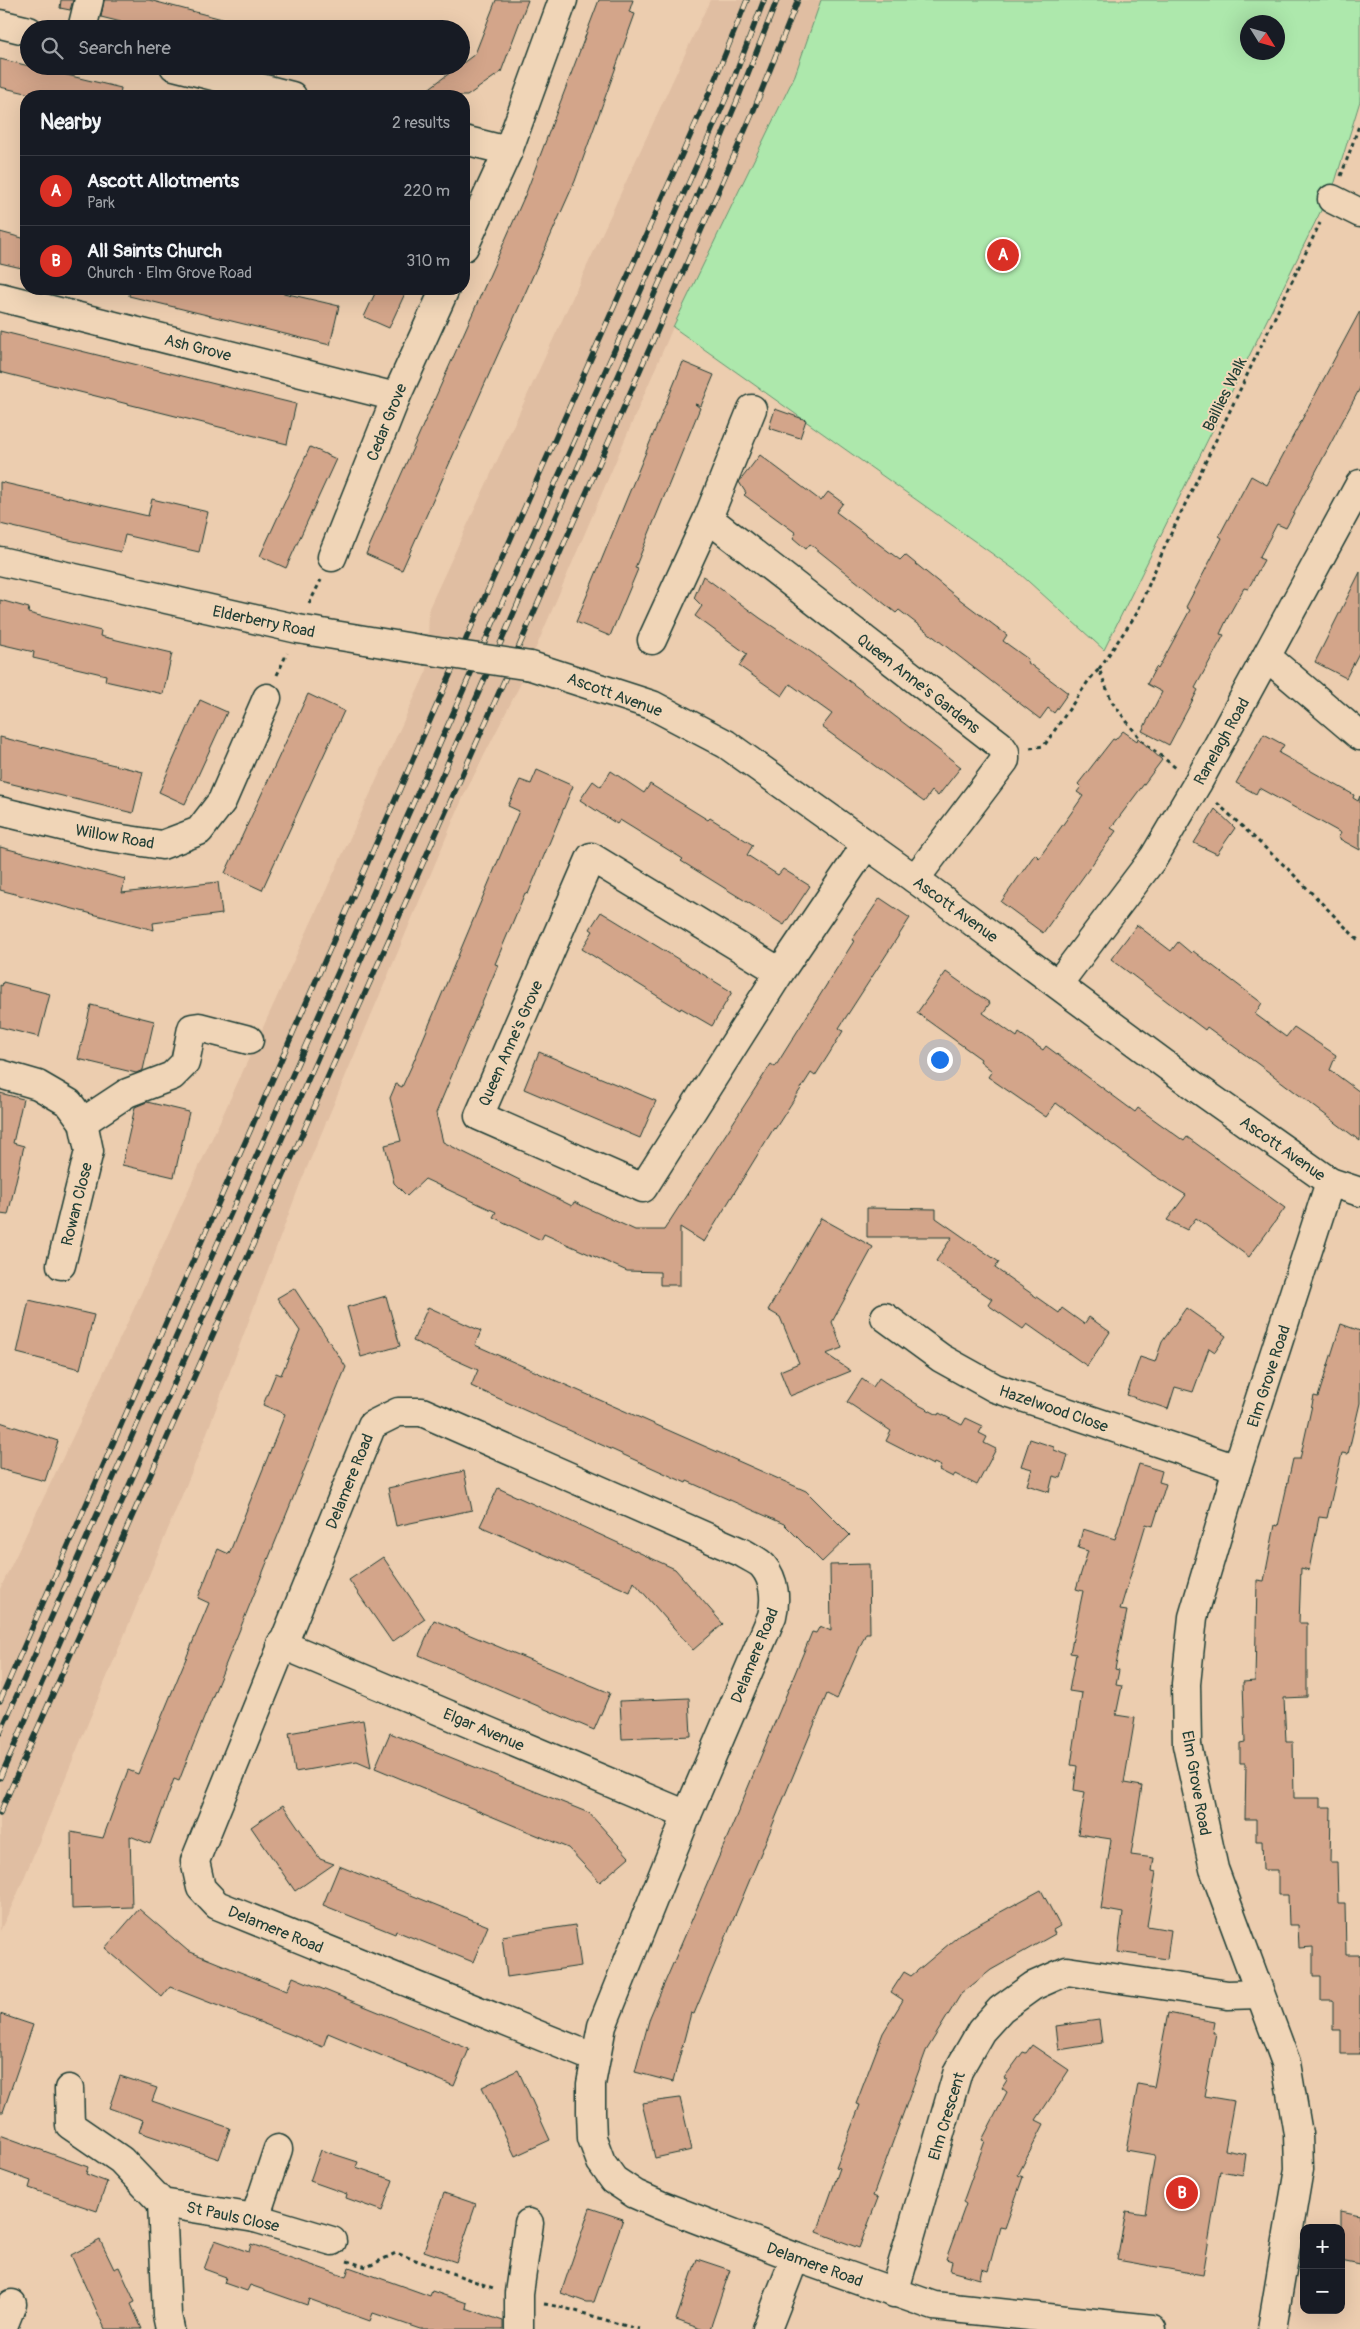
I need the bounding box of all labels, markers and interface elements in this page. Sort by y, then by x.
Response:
north arrow [1240,15,1285,60]
search box [20,20,470,75]
icon: search [38,34,66,62]
text: Search here [78,36,171,60]
text: Nearby [40,109,101,136]
text: 2 results [392,113,450,133]
text: Ascott Allotments [87,169,239,193]
text: A [51,181,61,201]
text: 220 m [404,181,450,201]
text: Park [87,193,115,213]
pin: A [987,236,1019,274]
text: All Saints Church [87,239,222,263]
text: B [51,251,61,271]
text: 310 m [406,251,450,271]
text: Church · Elm Grove Road [87,263,252,283]
street label: Ash Grove [162,330,233,366]
street label: Baillies Walk [1198,354,1252,435]
street label: Cedar Grove [362,381,412,464]
street label: Elderberry Road [211,601,317,643]
street label: Queen Anne's Gardens [853,629,984,738]
street label: Ascott Avenue [564,668,665,721]
street label: Ranelagh Road [1190,694,1254,789]
street label: Willow Road [74,820,156,854]
street label: Ascott Avenue [909,872,1002,947]
street label: Queen Anne's Grove [474,977,548,1109]
your location [927,1047,953,1073]
street label: Ascott Avenue [1236,1112,1329,1186]
street label: Rowan Close [57,1160,97,1248]
street label: Elm Grove Road [1243,1323,1295,1430]
street label: Hazelwood Close [996,1381,1111,1437]
street label: Delamere Road [322,1431,378,1532]
street label: Delamere Road [727,1605,783,1706]
street label: Elgar Avenue [440,1704,527,1756]
street label: Elm Grove Road [1177,1729,1215,1837]
street label: Delamere Road [225,1902,326,1958]
street label: Elm Crescent [924,2069,970,2163]
pin: B [1166,2174,1198,2212]
street label: St Pauls Close [185,2197,281,2237]
map controls [1300,2224,1345,2314]
button: + [1300,2224,1345,2269]
street label: Delamere Road [764,2238,866,2292]
button: − [1300,2269,1345,2314]

